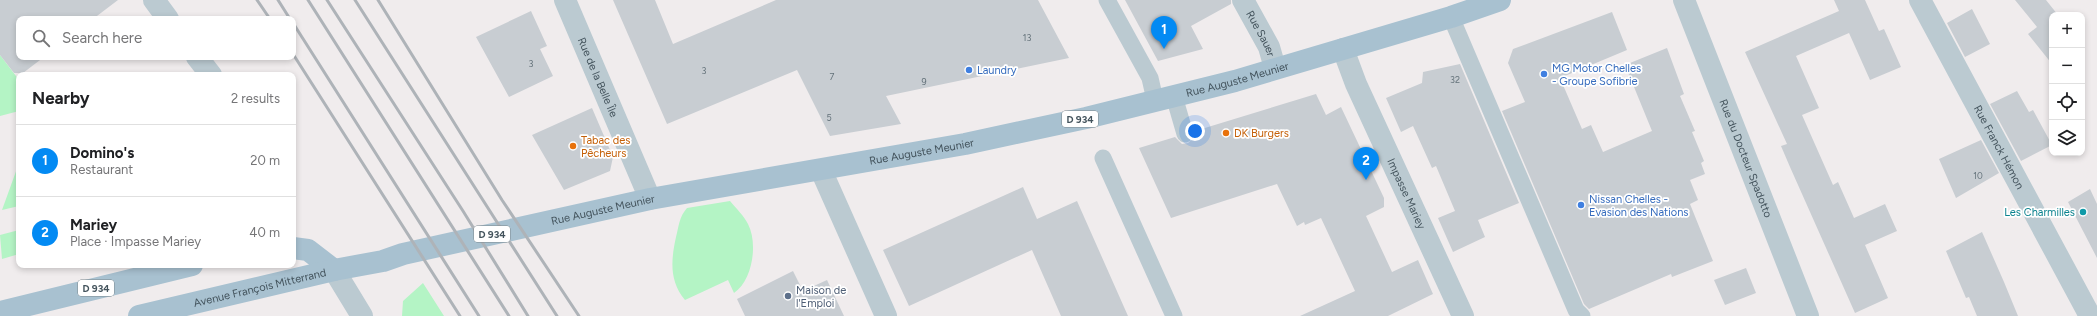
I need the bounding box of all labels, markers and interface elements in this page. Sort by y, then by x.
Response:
street label: Rue Sauer [1244,8,1278,58]
map controls [2049,12,2085,156]
button: + [2049,12,2085,48]
search box [16,16,296,60]
pin: 1 [1151,16,1177,49]
icon: search [30,27,52,49]
text: Search here [62,29,142,47]
house number: 13 [1023,32,1031,43]
street label: Rue de la Belle Île [575,35,621,119]
button: − [2049,48,2085,84]
house number: 3 [529,58,534,69]
street label: Rue Auguste Meunier [1185,59,1290,99]
place label: MG Motor Chelles - Groupe Sofibrie [1552,62,1641,88]
place label: Laundry [977,64,1017,77]
house number: 3 [702,65,707,76]
marker: Laundry [964,65,974,75]
marker: MG Motor Chelles - Groupe Sofibrie [1539,69,1549,79]
house number: 7 [830,71,835,82]
house number: 32 [1450,74,1460,85]
house number: 9 [921,76,927,87]
button: locate [2049,84,2085,120]
text: Nearby [32,88,90,108]
text: 2 results [231,91,280,106]
street label: Rue du Docteur Spadotto [1717,97,1775,219]
street label: Rue Franck Hémon [1971,103,2027,191]
road number: D 934 [1062,111,1098,127]
house number: 5 [826,112,832,123]
button: layers [2049,120,2085,156]
your location [1185,121,1205,141]
place label: DK Burgers [1234,127,1289,140]
marker: DK Burgers [1221,128,1231,138]
place label: Tabac des Pêcheurs [581,134,630,160]
street label: Rue Auguste Meunier [868,136,975,167]
marker: Tabac des Pêcheurs [568,141,578,151]
text: Domino's [70,144,134,162]
pin: 2 [1353,147,1379,180]
text: 1 [42,153,48,168]
text: 20 m [250,153,280,168]
street label: Impasse Mariey [1385,156,1429,231]
text: Restaurant [70,162,133,177]
house number: 10 [1973,170,1983,181]
street label: Rue Auguste Meunier [550,192,656,227]
place label: Nissan Chelles - Evasion des Nations [1589,193,1688,219]
marker: Nissan Chelles - Evasion des Nations [1576,200,1586,210]
place label: Les Charmilles [2004,206,2075,219]
marker: Les Charmilles [2078,207,2088,217]
text: Mariey [70,216,117,234]
text: 2 [41,225,49,240]
text: 40 m [249,225,280,240]
road number: D 934 [474,226,510,242]
text: Place · Impasse Mariey [70,234,201,249]
street label: Avenue François Mitterrand [192,266,327,309]
road number: D 934 [78,280,114,296]
place label: Maison de l'Emploi [796,284,846,310]
marker: Maison de l'Emploi [783,291,793,301]

